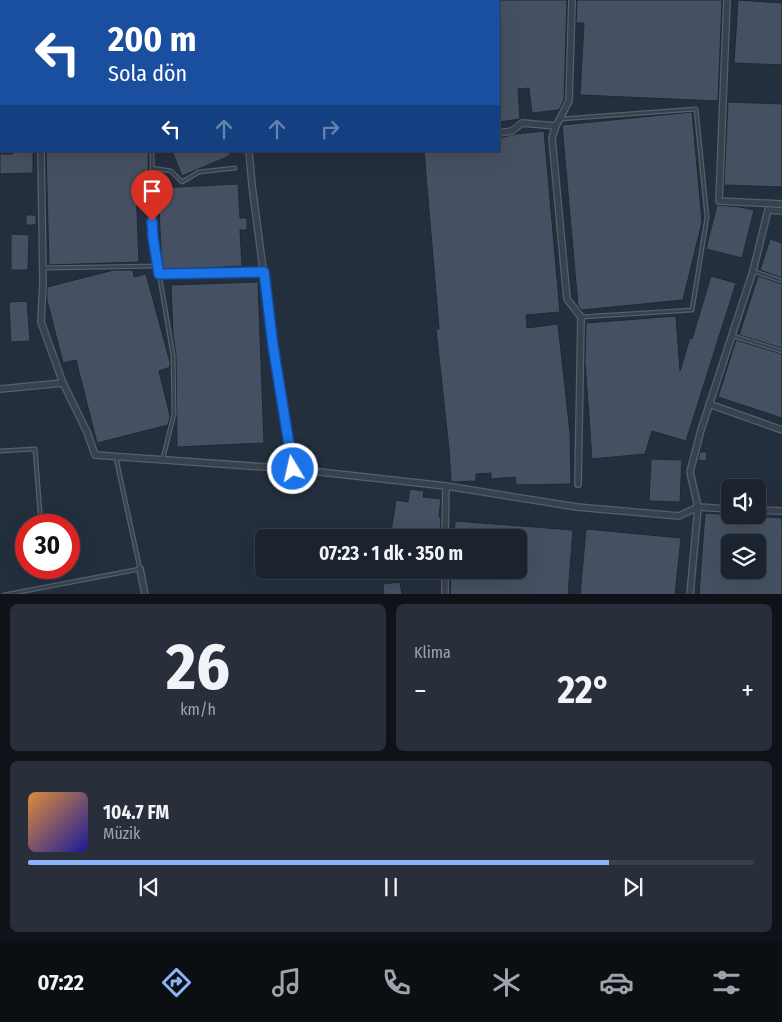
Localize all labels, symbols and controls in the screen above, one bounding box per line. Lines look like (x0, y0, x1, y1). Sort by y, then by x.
text: 200 m (108, 18, 196, 60)
icon: left (25, 20, 90, 85)
text: Sola dön (108, 60, 187, 87)
icon: left (157, 115, 185, 143)
icon: ahead (210, 115, 238, 143)
icon: ahead (263, 115, 291, 143)
icon: right (316, 115, 344, 143)
pin (131, 170, 173, 221)
icon: arrive (138, 177, 166, 205)
position arrow (266, 442, 318, 494)
map controls (721, 479, 766, 579)
button: sound (721, 479, 766, 524)
speed limit sign: 30 (15, 514, 80, 579)
button: layers (721, 534, 766, 579)
text: 07:23 · 1 dk · 350 m (319, 542, 463, 565)
text: 26 (166, 628, 230, 706)
text: Klima (414, 643, 451, 662)
text: 22° (557, 667, 610, 713)
text: − (414, 674, 427, 707)
text: + (741, 674, 754, 707)
text: km/h (180, 700, 216, 719)
text: 104.7 FM (103, 801, 169, 824)
text: Müzik (103, 824, 141, 843)
icon: previous (135, 873, 163, 901)
icon: pause (377, 873, 405, 901)
icon: next (619, 873, 647, 901)
icon: directions (159, 965, 194, 1000)
icon: music (269, 965, 304, 1000)
icon: phone (379, 965, 414, 1000)
icon: climate (489, 965, 524, 1000)
icon: car (599, 965, 634, 1000)
icon: filters (709, 965, 744, 1000)
text: 07:22 (38, 969, 84, 996)

